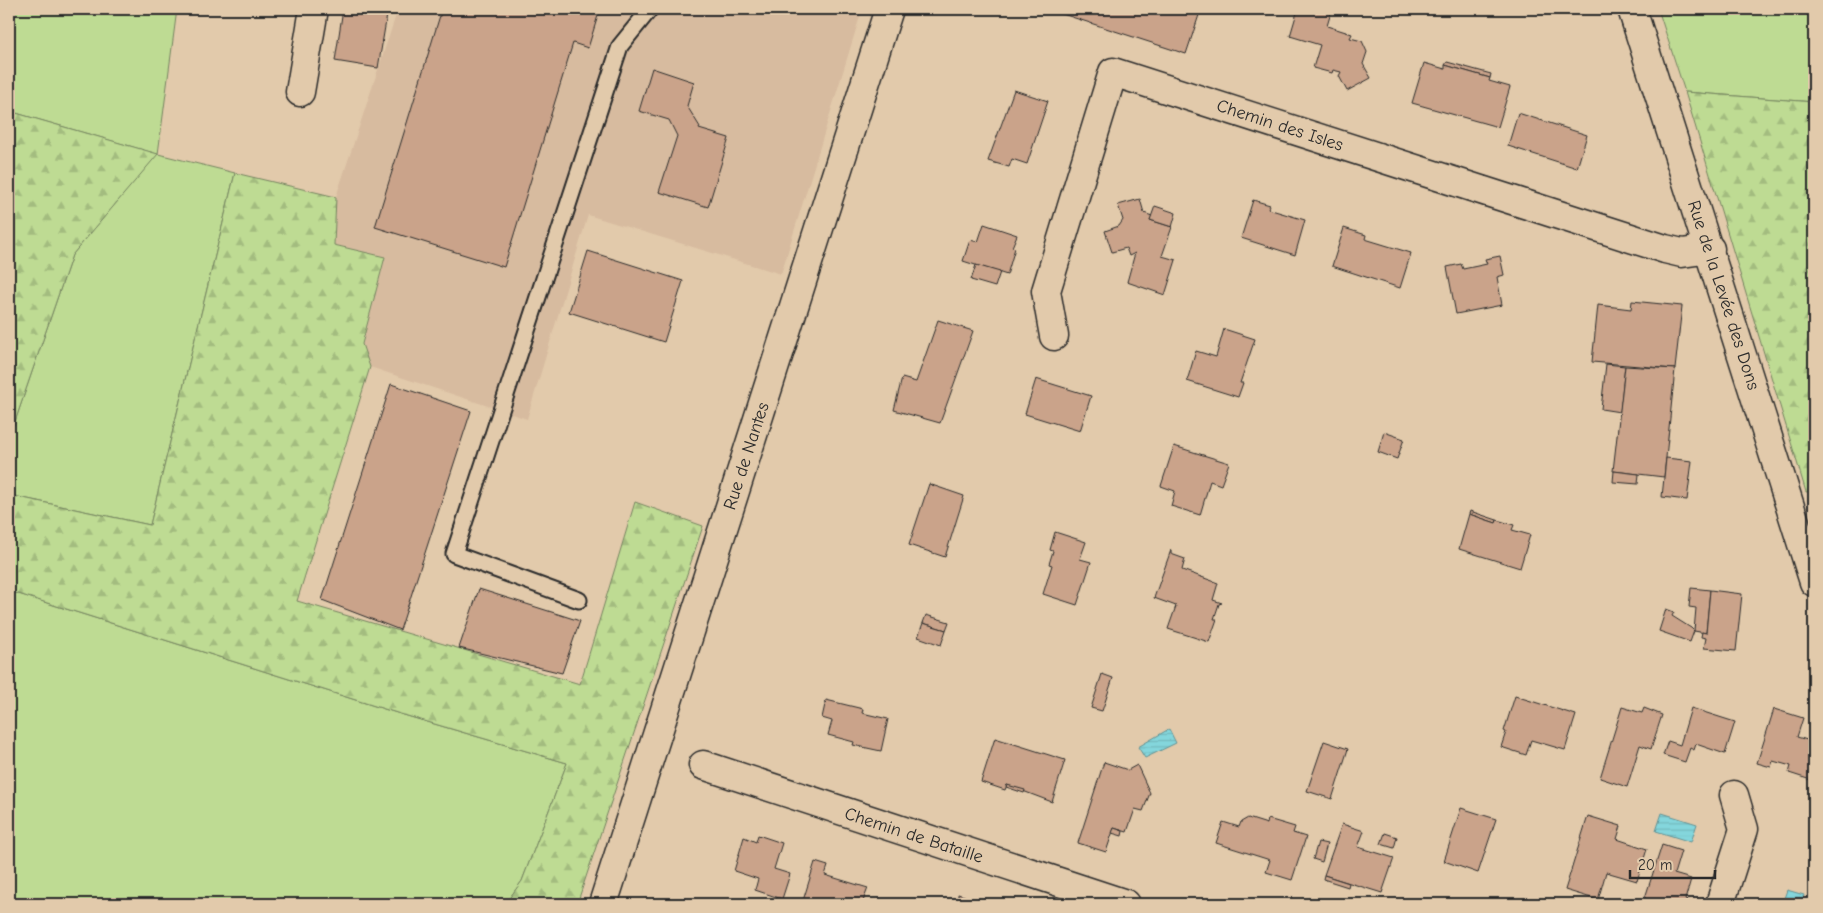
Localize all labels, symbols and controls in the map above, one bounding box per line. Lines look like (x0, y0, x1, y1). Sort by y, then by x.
street label: Chemin des Isles (1214, 95, 1346, 156)
street label: Rue de la Levée des Dons (1683, 198, 1764, 393)
street label: Rue de Nantes (719, 400, 774, 513)
street label: Chemin de Bataille (842, 803, 986, 868)
scale bar (1630, 848, 1716, 880)
text: 20 m (1638, 856, 1672, 874)

